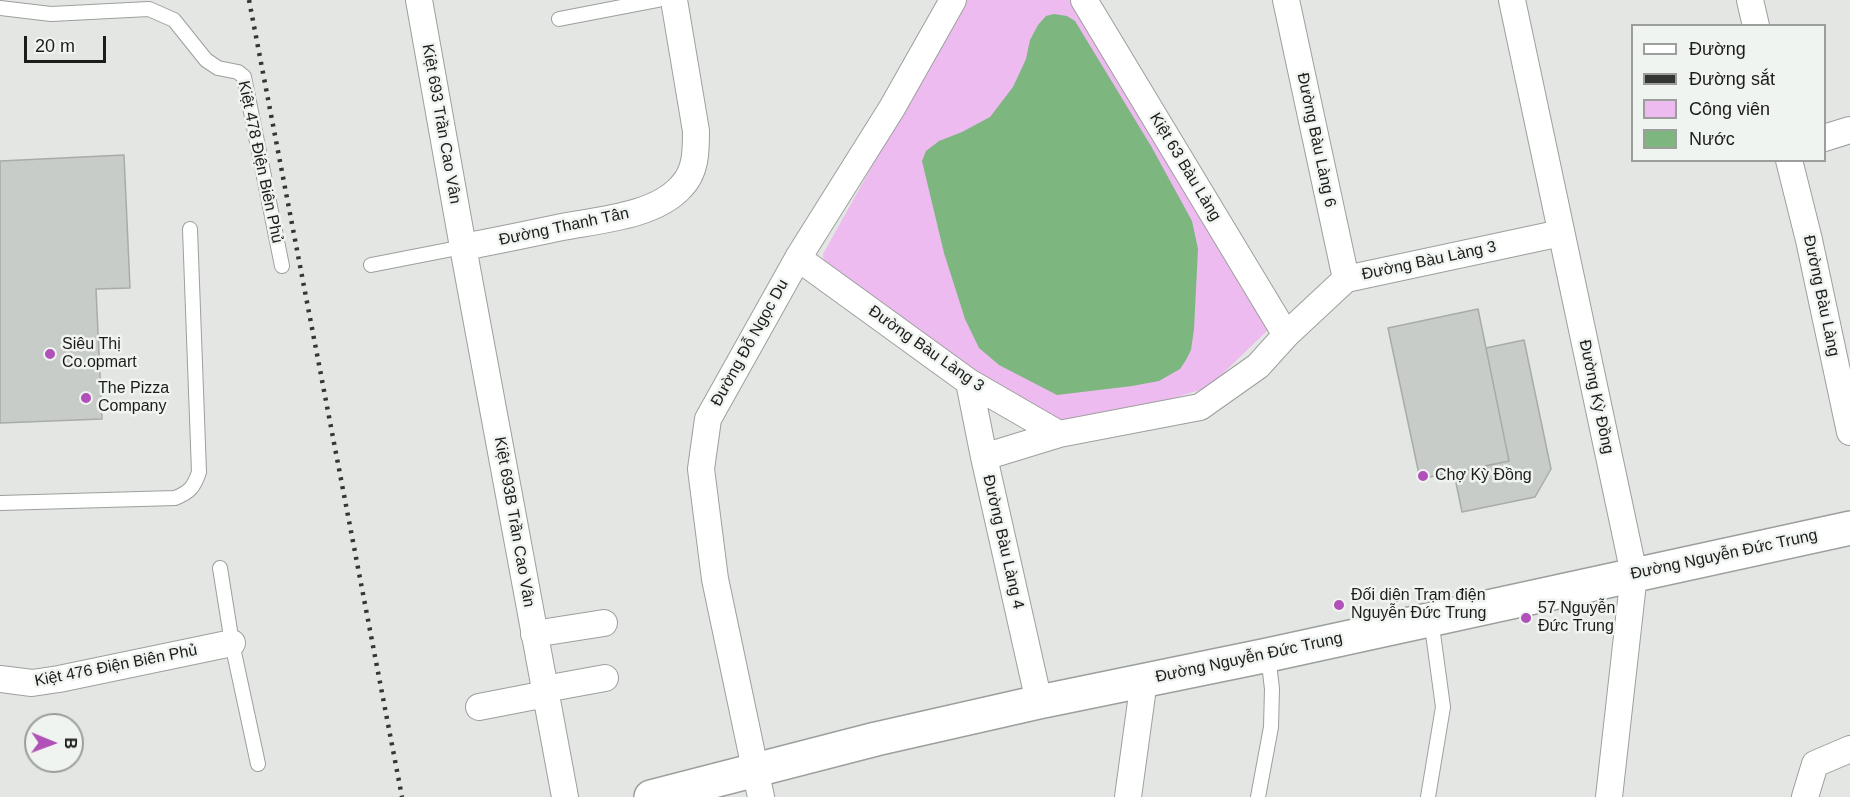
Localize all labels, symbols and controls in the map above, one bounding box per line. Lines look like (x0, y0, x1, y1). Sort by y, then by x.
scale bar (27, 24, 110, 62)
legend (1631, 24, 1826, 162)
text: 20 m (35, 36, 75, 56)
text: Đường (1689, 39, 1746, 59)
street label: Kiệt 693 Trần Cao Vân (417, 42, 465, 206)
text: Đường sắt (1689, 69, 1775, 89)
street label: Đường Bàu Làng 6 (1292, 71, 1340, 209)
street label: Kiệt 478 Điện Biên Phủ (233, 79, 287, 245)
text: Công viên (1689, 99, 1770, 119)
street label: Kiệt 63 Bàu Làng (1145, 109, 1225, 225)
text: Nước (1689, 129, 1735, 149)
street label: Đường Thanh Tân (497, 204, 631, 250)
street label: Đường Bàu Làng (1799, 234, 1843, 358)
street label: Đường Bàu Làng 3 (1360, 237, 1498, 285)
street label: Đường Đỗ Ngọc Du (707, 276, 793, 410)
street label: Đường Bàu Làng 3 (864, 302, 988, 396)
place label: Siêu Thị Co.opmart (62, 335, 137, 373)
street label: Đường Kỳ Đồng (1575, 338, 1617, 456)
marker: Siêu Thị Co.opmart (43, 347, 57, 361)
place label: The Pizza Company (98, 379, 169, 417)
marker: The Pizza Company (79, 391, 93, 405)
street label: Kiệt 693B Trần Cao Vân (490, 435, 538, 609)
place label: Chợ Kỳ Đồng (1435, 466, 1532, 486)
marker: Chợ Kỳ Đồng (1416, 469, 1430, 483)
street label: Đường Bàu Làng 4 (978, 473, 1028, 611)
street label: Đường Nguyễn Đức Trung (1629, 526, 1819, 584)
place label: Đối diện Trạm điện Nguyễn Đức Trung (1351, 586, 1487, 624)
marker: Đối diện Trạm điện Nguyễn Đức Trung (1332, 598, 1346, 612)
place label: 57 Nguyễn Đức Trung (1538, 599, 1615, 637)
marker: 57 Nguyễn Đức Trung (1519, 611, 1533, 625)
street label: Đường Nguyễn Đức Trung (1154, 629, 1344, 687)
street label: Kiệt 476 Điện Biên Phủ (33, 641, 199, 691)
north arrow (24, 713, 84, 773)
text: B (62, 737, 79, 749)

